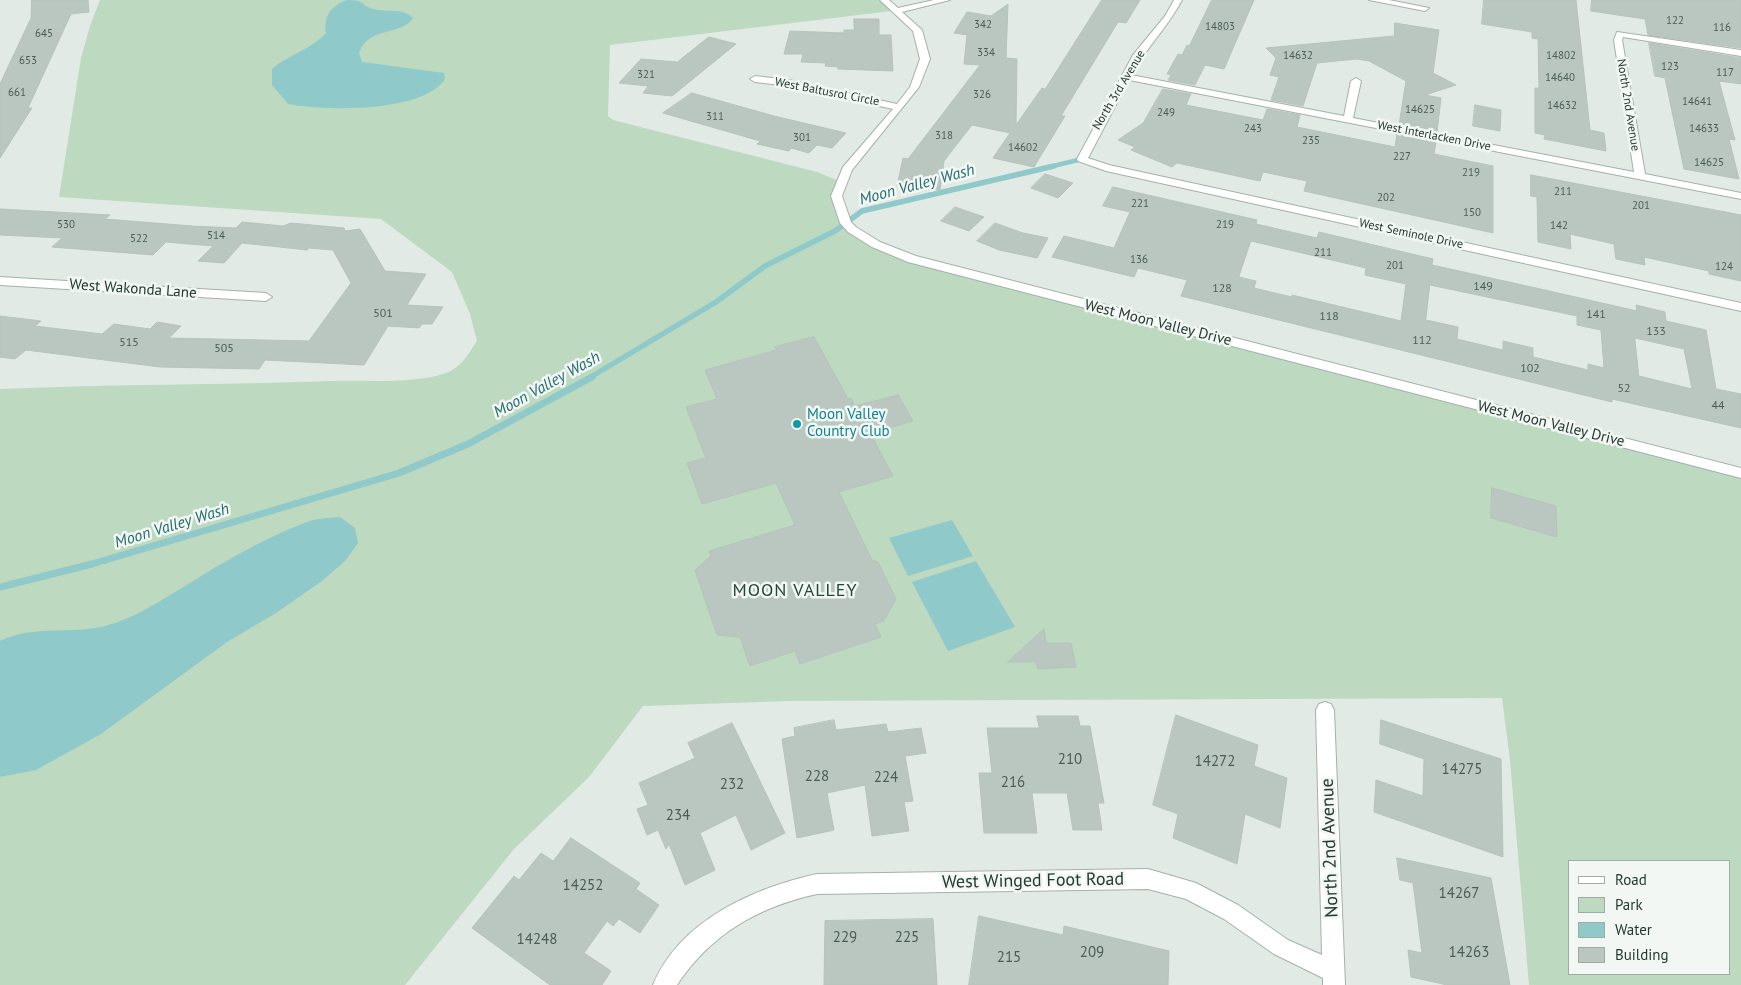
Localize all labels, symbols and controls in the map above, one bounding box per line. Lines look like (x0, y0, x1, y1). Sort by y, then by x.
house number: 122 (1666, 14, 1684, 28)
house number: 342 (974, 18, 992, 32)
house number: 14803 (1205, 20, 1235, 34)
house number: 116 (1713, 21, 1731, 35)
house number: 645 (35, 27, 53, 41)
house number: 334 (977, 46, 995, 60)
street label: North 3rd Avenue (1090, 47, 1148, 133)
house number: 14632 (1283, 49, 1313, 63)
house number: 14802 (1546, 49, 1576, 63)
house number: 653 (19, 54, 37, 68)
street label: North 2nd Avenue (1614, 58, 1642, 152)
house number: 123 (1661, 60, 1679, 74)
house number: 117 (1716, 66, 1734, 80)
house number: 321 (637, 68, 655, 82)
house number: 14640 (1545, 71, 1575, 85)
street label: West Baltusrol Circle (773, 75, 881, 109)
house number: 661 (8, 86, 26, 100)
house number: 326 (973, 88, 991, 102)
house number: 14641 (1682, 95, 1712, 109)
house number: 14632 (1547, 99, 1577, 113)
house number: 14625 (1405, 103, 1435, 117)
house number: 249 (1157, 106, 1175, 120)
house number: 311 (706, 110, 724, 124)
street label: West Interlacken Drive (1376, 118, 1492, 154)
house number: 243 (1244, 122, 1262, 136)
house number: 14633 (1689, 122, 1719, 136)
house number: 318 (935, 129, 953, 143)
house number: 301 (793, 131, 811, 145)
house number: 235 (1302, 134, 1320, 148)
house number: 14602 (1008, 141, 1038, 155)
house number: 227 (1393, 150, 1411, 164)
house number: 14625 (1694, 156, 1724, 170)
water label: Moon Valley Wash (857, 160, 977, 210)
house number: 219 (1462, 166, 1480, 180)
house number: 211 (1554, 185, 1572, 199)
house number: 202 (1377, 191, 1395, 205)
house number: 221 (1131, 197, 1149, 211)
house number: 201 (1632, 199, 1650, 213)
house number: 150 (1463, 206, 1481, 220)
street label: West Seminole Drive (1358, 216, 1464, 252)
house number: 530 (57, 218, 75, 232)
house number: 219 (1216, 218, 1234, 232)
house number: 142 (1550, 219, 1568, 233)
house number: 514 (207, 229, 225, 243)
house number: 522 (130, 232, 148, 246)
house number: 211 (1314, 246, 1332, 260)
house number: 136 (1130, 253, 1148, 267)
house number: 201 (1386, 259, 1404, 273)
house number: 124 (1715, 260, 1733, 274)
street label: West Wakonda Lane (69, 276, 197, 302)
house number: 149 (1473, 280, 1493, 294)
house number: 128 (1212, 282, 1232, 296)
street label: West Moon Valley Drive (1083, 296, 1233, 350)
house number: 501 (373, 307, 393, 321)
house number: 141 (1586, 308, 1606, 322)
house number: 118 (1319, 310, 1339, 324)
house number: 133 (1646, 325, 1666, 339)
house number: 112 (1412, 334, 1432, 348)
house number: 515 (119, 336, 139, 350)
house number: 505 (214, 342, 234, 356)
water label: Moon Valley Wash (490, 348, 604, 422)
house number: 102 (1520, 362, 1540, 376)
house number: 52 (1617, 382, 1631, 396)
street label: West Moon Valley Drive (1476, 397, 1626, 451)
house number: 44 (1711, 399, 1725, 413)
place label: Moon Valley Country Club (807, 406, 890, 441)
marker: Moon Valley Country Club (791, 418, 803, 430)
water label: Moon Valley Wash (112, 499, 232, 553)
district label: MOON VALLEY (731, 580, 859, 602)
house number: 210 (1058, 751, 1082, 769)
house number: 14272 (1195, 753, 1235, 771)
house number: 14275 (1442, 761, 1482, 779)
house number: 228 (805, 768, 829, 786)
house number: 224 (874, 769, 898, 787)
house number: 216 (1001, 774, 1025, 792)
house number: 232 (720, 776, 744, 794)
street label: North 2nd Avenue (1317, 778, 1343, 918)
house number: 234 (666, 807, 690, 825)
legend (1568, 860, 1731, 975)
street label: West Winged Foot Road (942, 869, 1124, 893)
text: Road (1615, 870, 1647, 889)
house number: 14252 (563, 877, 603, 895)
house number: 14267 (1439, 885, 1479, 903)
text: Park (1615, 895, 1643, 914)
text: Water (1615, 920, 1652, 939)
house number: 229 (833, 929, 857, 947)
house number: 225 (895, 929, 919, 947)
house number: 14248 (517, 931, 557, 949)
house number: 209 (1080, 944, 1104, 962)
house number: 14263 (1449, 944, 1489, 962)
text: Building (1615, 945, 1669, 964)
house number: 215 (997, 949, 1021, 967)

